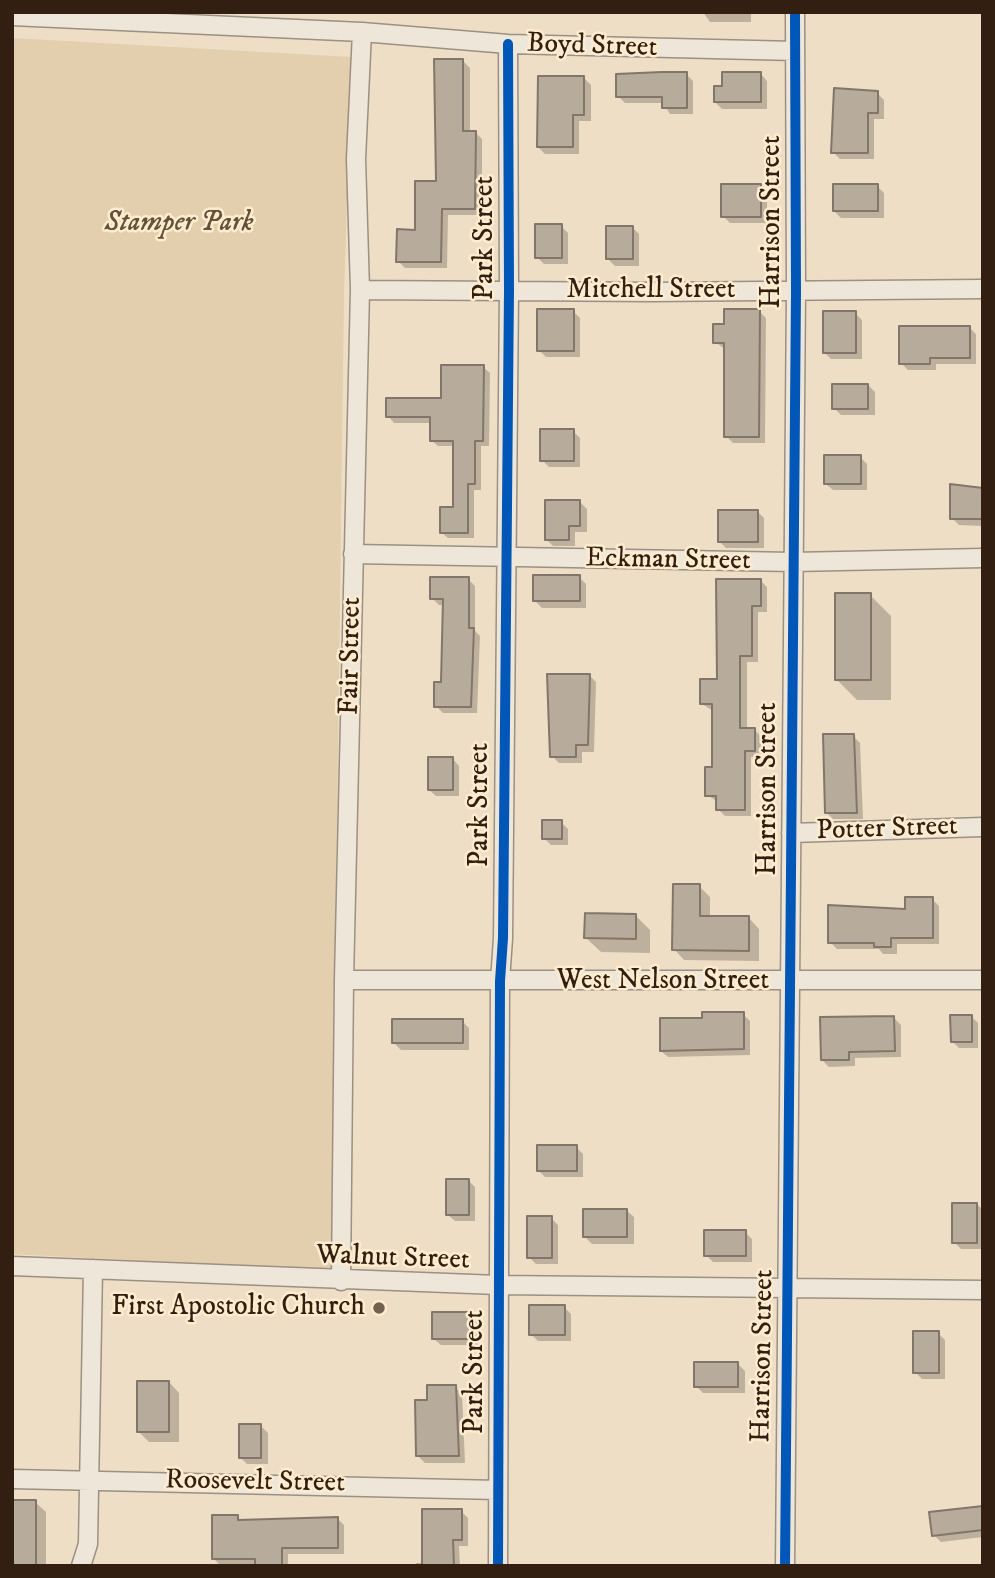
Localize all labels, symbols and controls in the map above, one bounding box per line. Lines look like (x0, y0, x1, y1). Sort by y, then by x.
street label: Boyd Street (526, 28, 658, 66)
street label: Harrison Street (756, 135, 790, 309)
street label: Park Street (469, 176, 503, 300)
park label: Stamper Park (104, 207, 254, 241)
street label: Mitchell Street (567, 274, 735, 308)
street label: Eckman Street (585, 543, 751, 579)
street label: Fair Street (334, 597, 370, 715)
street label: Harrison Street (752, 702, 786, 876)
street label: Park Street (464, 743, 498, 867)
street label: Potter Street (816, 811, 958, 849)
street label: West Nelson Street (557, 965, 769, 999)
street label: Walnut Street (316, 1240, 470, 1278)
street label: Harrison Street (746, 1269, 782, 1443)
place label: First Apostolic Church (111, 1291, 365, 1325)
marker: First Apostolic Church (371, 1300, 387, 1316)
street label: Park Street (459, 1310, 493, 1434)
street label: Roosevelt Street (165, 1465, 345, 1501)

